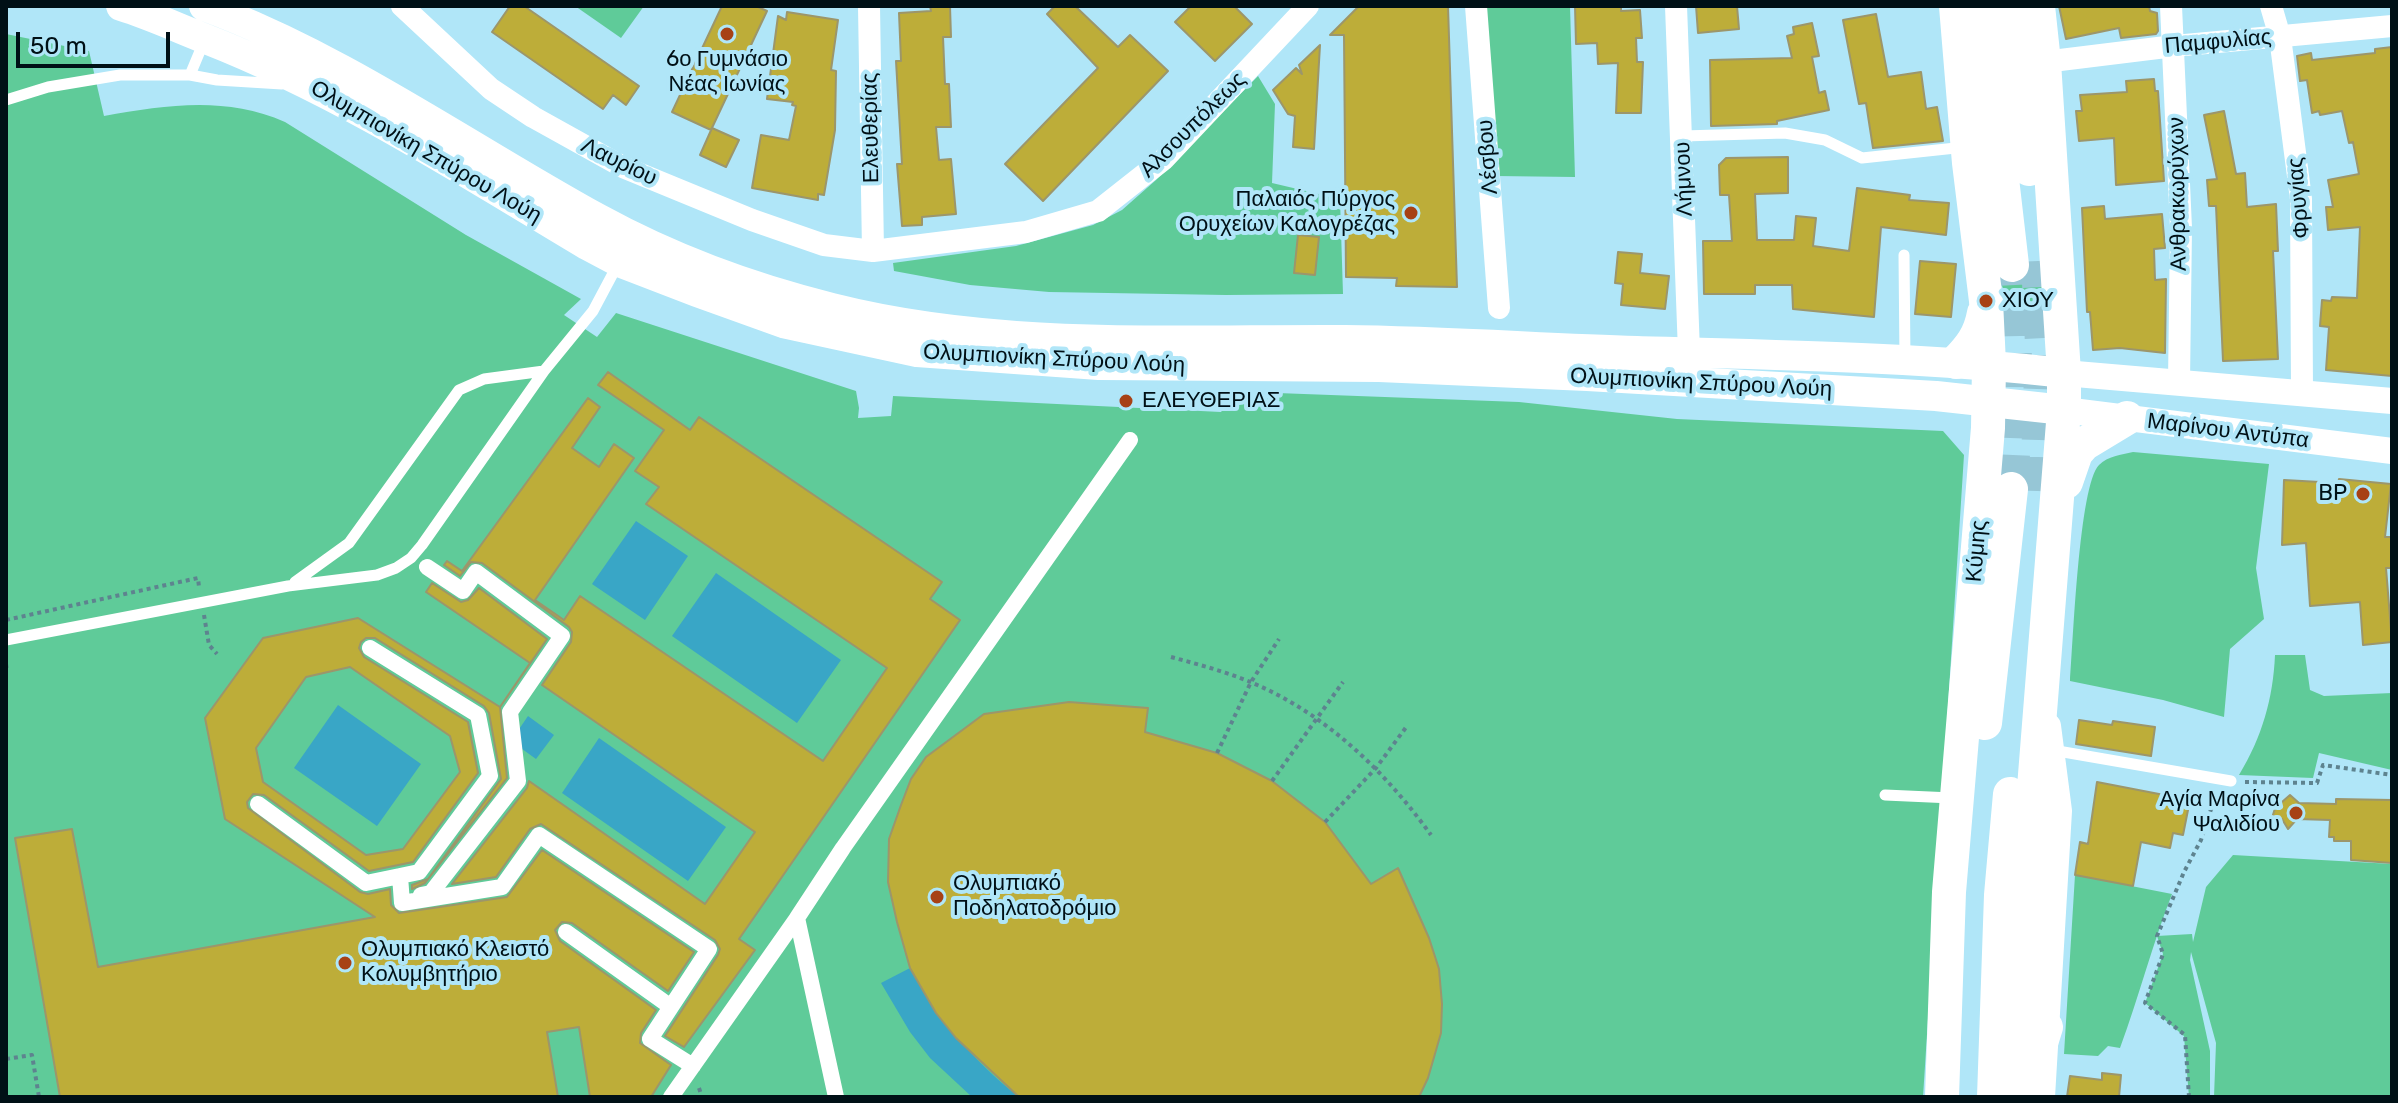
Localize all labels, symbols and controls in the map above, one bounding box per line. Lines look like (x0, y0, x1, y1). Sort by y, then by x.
scale bar (20, 16, 174, 66)
street label: Παμφυλίας (2164, 24, 2272, 60)
marker: 6ο Γυμνάσιο Νέας Ιωνίας (718, 25, 736, 43)
text: 50 m (30, 32, 87, 60)
place label: 6ο Γυμνάσιο Νέας Ιωνίας (666, 47, 788, 98)
street label: Αλσουπόλεως (1135, 67, 1251, 183)
street label: Ελευθερίας (857, 73, 885, 183)
street label: Ολυμπιονίκη Σπύρου Λούη (306, 75, 546, 229)
street label: Ανθρακωρύχων (2163, 117, 2193, 271)
street label: Λέσβου (1472, 119, 1504, 195)
street label: Λαυρίου (577, 132, 661, 192)
street label: Λήμνου (1670, 141, 1698, 217)
street label: Φρυγίας (2282, 156, 2316, 240)
place label: Παλαιός Πύργος Ορυχείων Καλογρέζας (1179, 187, 1395, 238)
marker: Παλαιός Πύργος Ορυχείων Καλογρέζας (1402, 204, 1420, 222)
place label: ΧΙΟΥ (2002, 288, 2054, 314)
marker: ΧΙΟΥ (1977, 292, 1995, 310)
street label: Ολυμπιονίκη Σπύρου Λούη (922, 339, 1186, 379)
street label: Ολυμπιονίκη Σπύρου Λούη (1569, 363, 1833, 403)
place label: ΕΛΕΥΘΕΡΙΑΣ (1142, 388, 1280, 414)
marker: ΕΛΕΥΘΕΡΙΑΣ (1117, 392, 1135, 410)
street label: Μαρίνου Αντύπα (2146, 408, 2310, 454)
place label: BP (2318, 481, 2347, 507)
marker: BP (2354, 485, 2372, 503)
street label: Κύμης (1961, 519, 1993, 583)
place label: Αγία Μαρίνα Ψαλιδίου (2160, 787, 2280, 838)
marker: Αγία Μαρίνα Ψαλιδίου (2287, 804, 2305, 822)
place label: Ολυμπιακό Ποδηλατοδρόμιο (953, 871, 1116, 922)
marker: Ολυμπιακό Ποδηλατοδρόμιο (928, 888, 946, 906)
place label: Ολυμπιακό Κλειστό Κολυμβητήριο (361, 937, 549, 988)
marker: Ολυμπιακό Κλειστό Κολυμβητήριο (336, 954, 354, 972)

